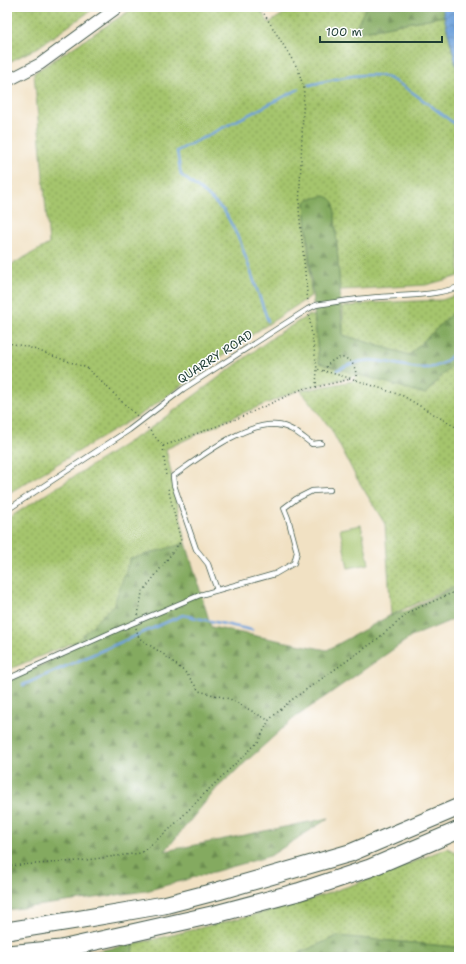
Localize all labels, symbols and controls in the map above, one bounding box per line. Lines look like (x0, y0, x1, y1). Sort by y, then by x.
scale bar (320, 18, 442, 44)
text: 100 m (326, 24, 362, 40)
street label: QUARRY ROAD (174, 327, 256, 387)

